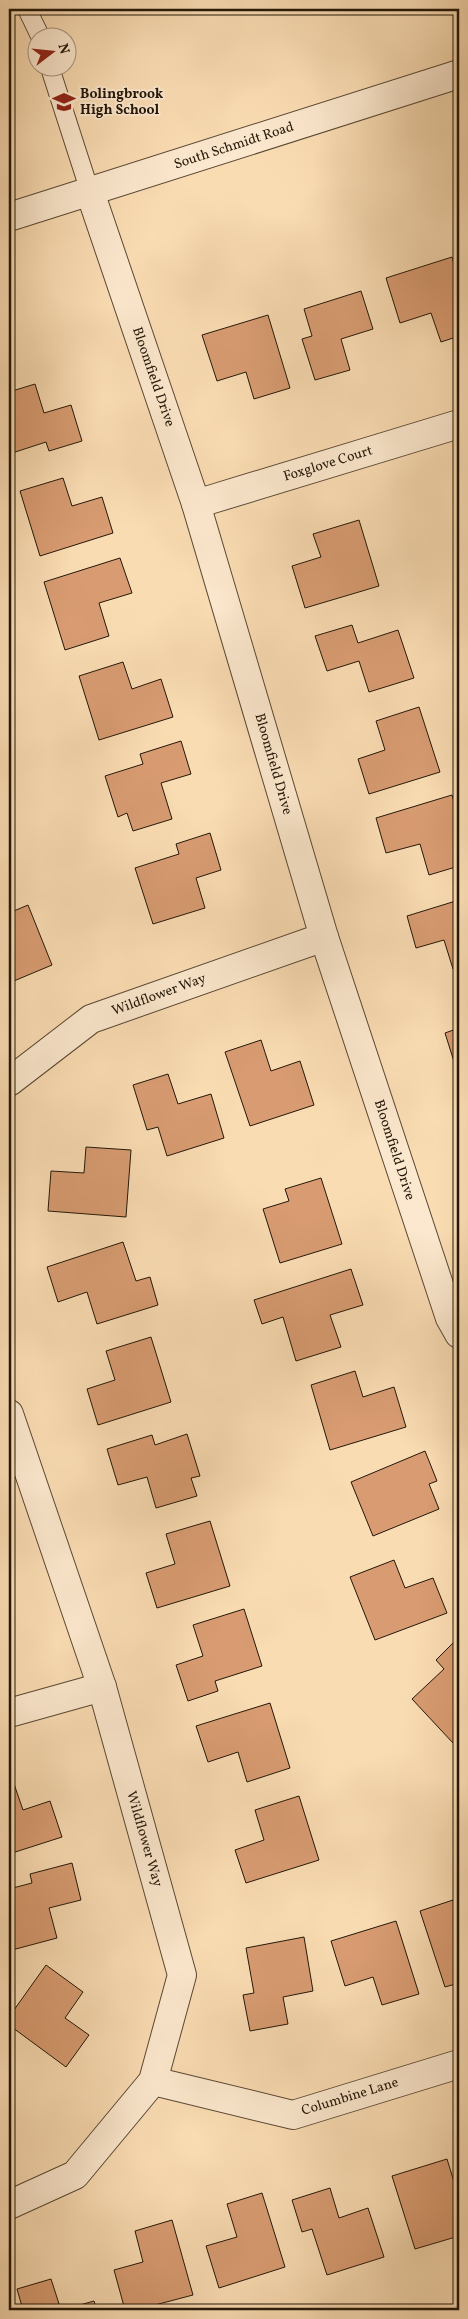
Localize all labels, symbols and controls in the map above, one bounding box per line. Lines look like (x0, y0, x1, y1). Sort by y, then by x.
north arrow (28, 28, 78, 78)
text: N (53, 41, 74, 56)
place label: Bolingbrook High School (80, 85, 164, 120)
school or university icon: Bolingbrook High School (51, 89, 77, 115)
street label: South Schmidt Road (172, 118, 296, 174)
street label: Bloomfield Drive (127, 324, 179, 430)
street label: Foxglove Court (281, 441, 375, 487)
street label: Bloomfield Drive (249, 711, 297, 817)
street label: Wildflower Way (109, 969, 209, 1021)
street label: Bloomfield Drive (369, 1097, 419, 1203)
street label: Wildflower Way (121, 1789, 167, 1889)
street label: Columbine Lane (299, 2073, 401, 2121)

